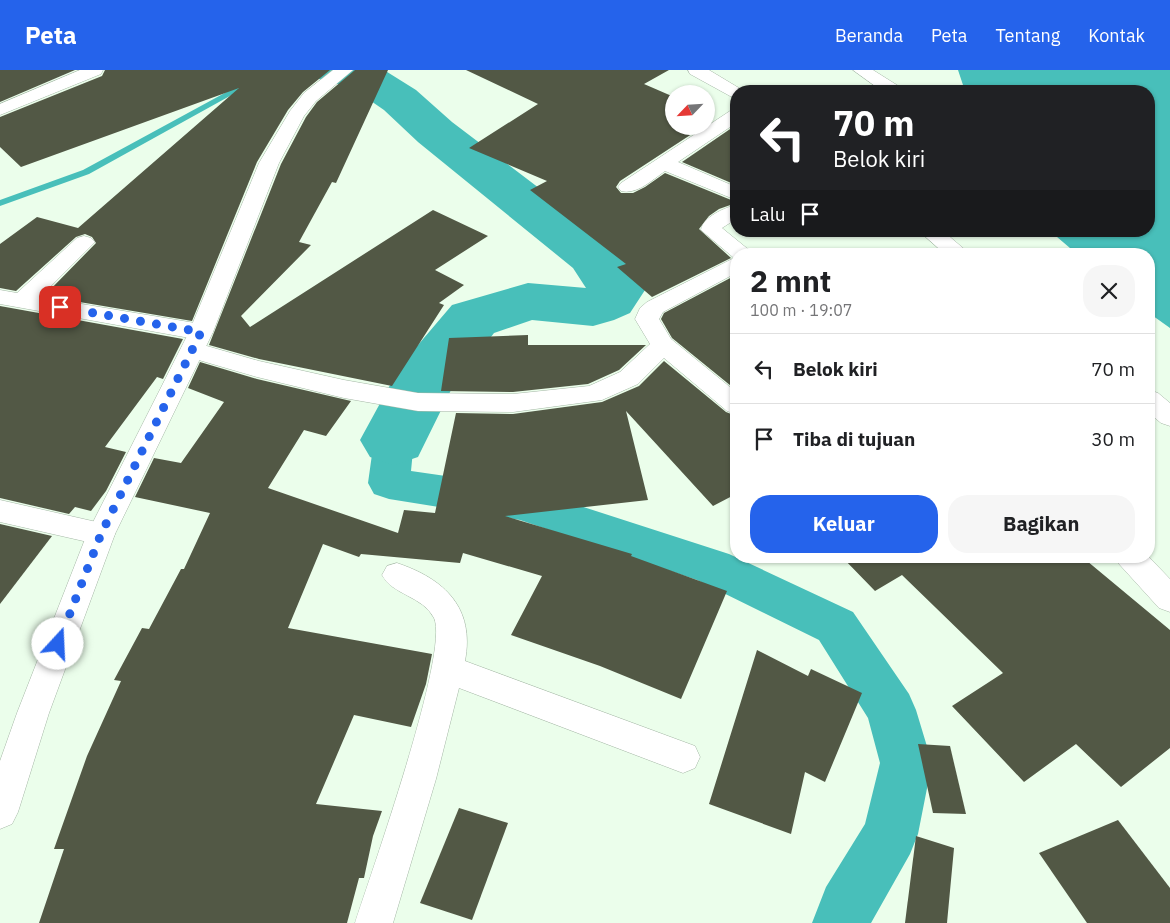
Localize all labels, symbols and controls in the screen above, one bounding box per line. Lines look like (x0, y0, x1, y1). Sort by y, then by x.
text: Peta (25, 19, 77, 51)
text: Beranda (835, 24, 903, 47)
text: Peta (931, 24, 967, 47)
text: Tentang (995, 24, 1060, 47)
text: Kontak (1088, 24, 1145, 47)
north arrow (665, 85, 715, 135)
map controls (665, 85, 715, 135)
text: 70 m (833, 100, 915, 146)
icon: left (750, 105, 815, 170)
text: Belok kiri (833, 144, 925, 173)
icon: arrive (796, 200, 824, 228)
text: Lalu (750, 202, 786, 226)
text: 2 mnt (750, 261, 831, 300)
button: close (1083, 265, 1135, 317)
pin (39, 286, 81, 328)
icon: arrive (46, 293, 74, 321)
text: 100 m · 19:07 (750, 300, 852, 320)
icon: left (750, 355, 778, 383)
text: Belok kiri (793, 357, 878, 381)
text: 70 m (1091, 357, 1135, 381)
icon: arrive (750, 425, 778, 453)
text: Tiba di tujuan (793, 427, 915, 451)
text: 30 m (1091, 427, 1135, 451)
button: Keluar (750, 495, 938, 553)
button: Bagikan (948, 495, 1135, 553)
position arrow (31, 617, 83, 669)

